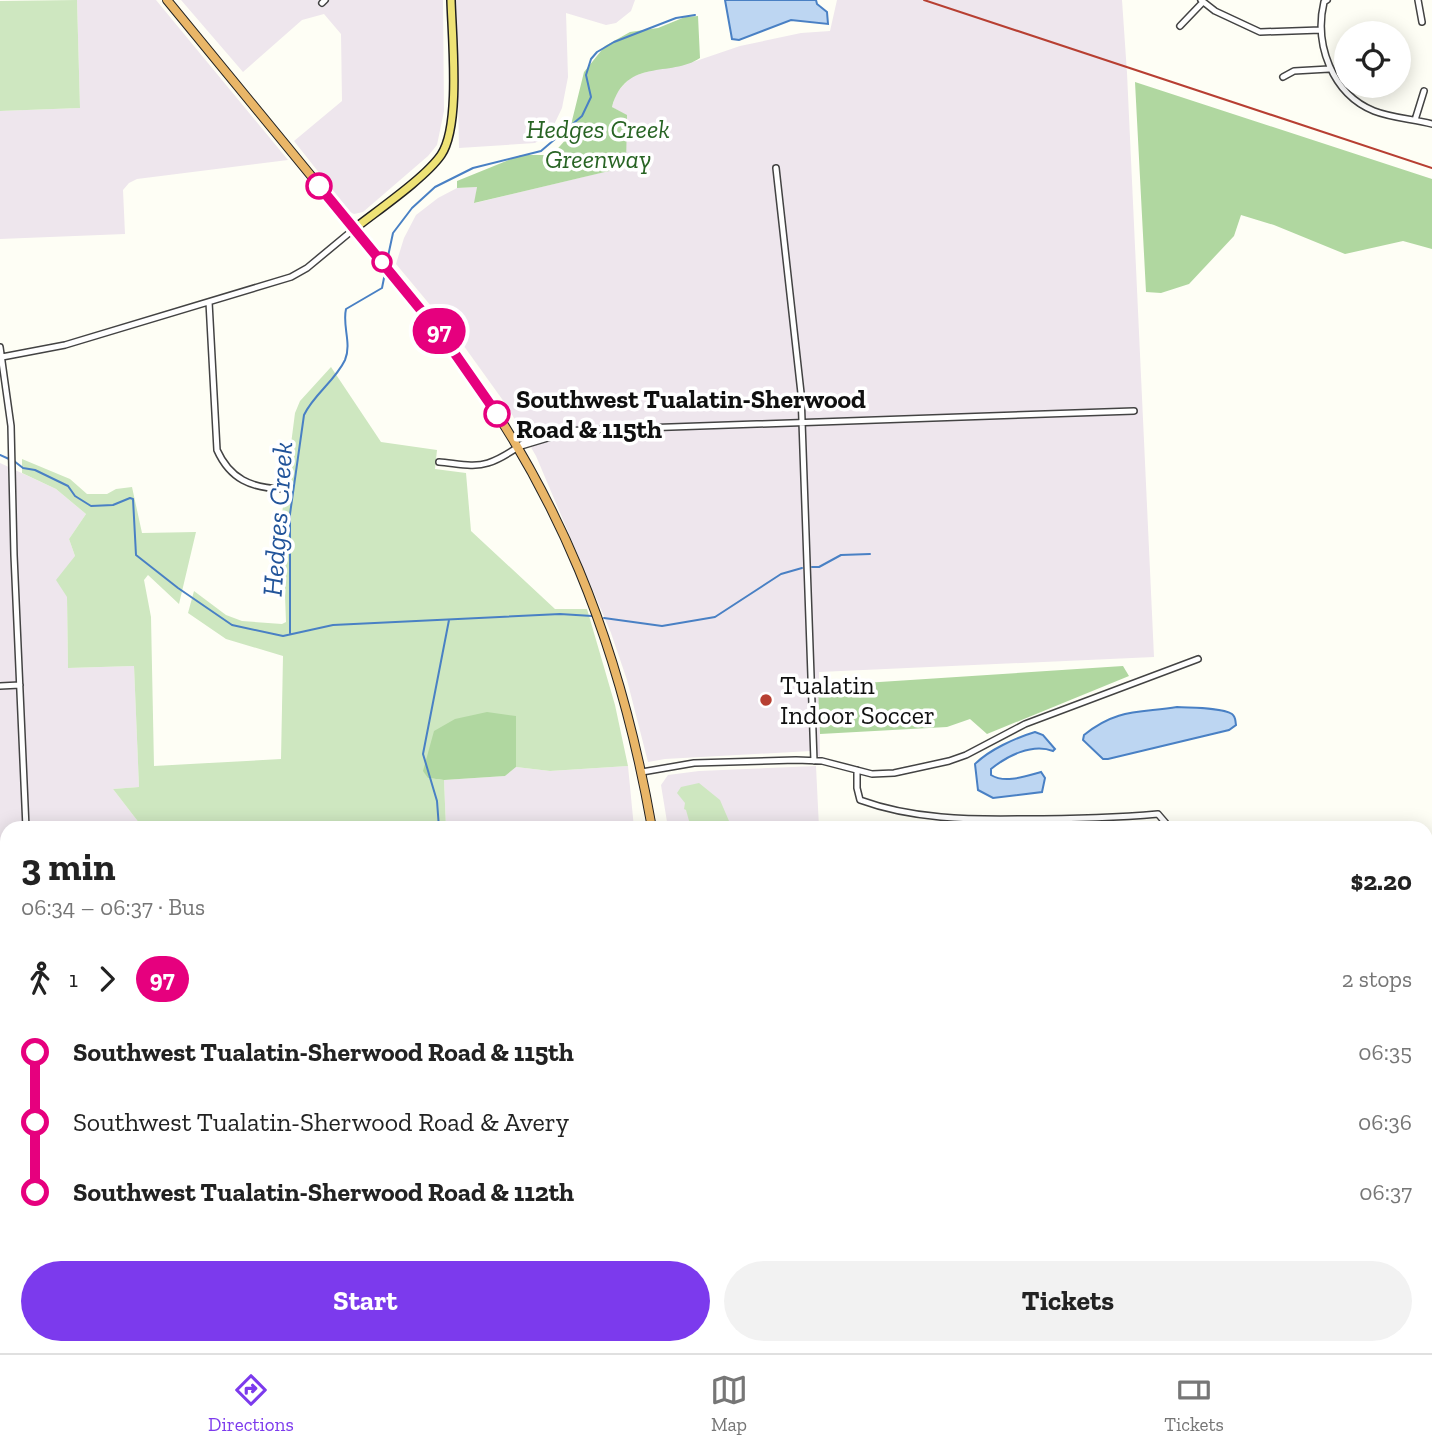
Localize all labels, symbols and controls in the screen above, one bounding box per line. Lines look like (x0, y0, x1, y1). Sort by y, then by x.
map controls (1334, 21, 1411, 98)
button: locate (1334, 21, 1411, 98)
park label: Hedges Creek Greenway (526, 113, 670, 175)
unlabelled marker (306, 173, 332, 199)
unlabelled marker (372, 252, 392, 272)
line badge: 97 (408, 308, 471, 354)
text: 97 (427, 316, 451, 345)
place label: Southwest Tualatin-Sherwood Road & 115th (516, 383, 866, 445)
marker: Southwest Tualatin-Sherwood Road & 115th (484, 401, 510, 427)
water label: Hedges Creek (256, 441, 299, 597)
place label: Tualatin Indoor Soccer (780, 669, 935, 731)
marker: Tualatin Indoor Soccer (758, 692, 774, 708)
text: 3 min (21, 844, 116, 890)
text: $2.20 (1350, 865, 1412, 897)
text: 06:34 – 06:37 · Bus (21, 893, 205, 921)
icon: walk (21, 960, 59, 998)
icon: forward (88, 960, 126, 998)
text: 97 (150, 964, 175, 993)
text: 1 (69, 965, 78, 993)
text: 2 stops (1342, 965, 1412, 993)
text: Southwest Tualatin-Sherwood Road & 115th (73, 1036, 574, 1068)
text: 06:35 (1358, 1038, 1412, 1066)
text: Southwest Tualatin-Sherwood Road & Avery (73, 1106, 569, 1138)
text: 06:36 (1358, 1108, 1412, 1136)
text: Southwest Tualatin-Sherwood Road & 112th (73, 1176, 574, 1208)
text: 06:37 (1359, 1178, 1412, 1206)
button: Start (21, 1261, 710, 1341)
button: Tickets (724, 1261, 1412, 1341)
tab: Directions (208, 1371, 294, 1436)
tab: Map (710, 1371, 748, 1436)
tab: Tickets (1164, 1371, 1224, 1436)

